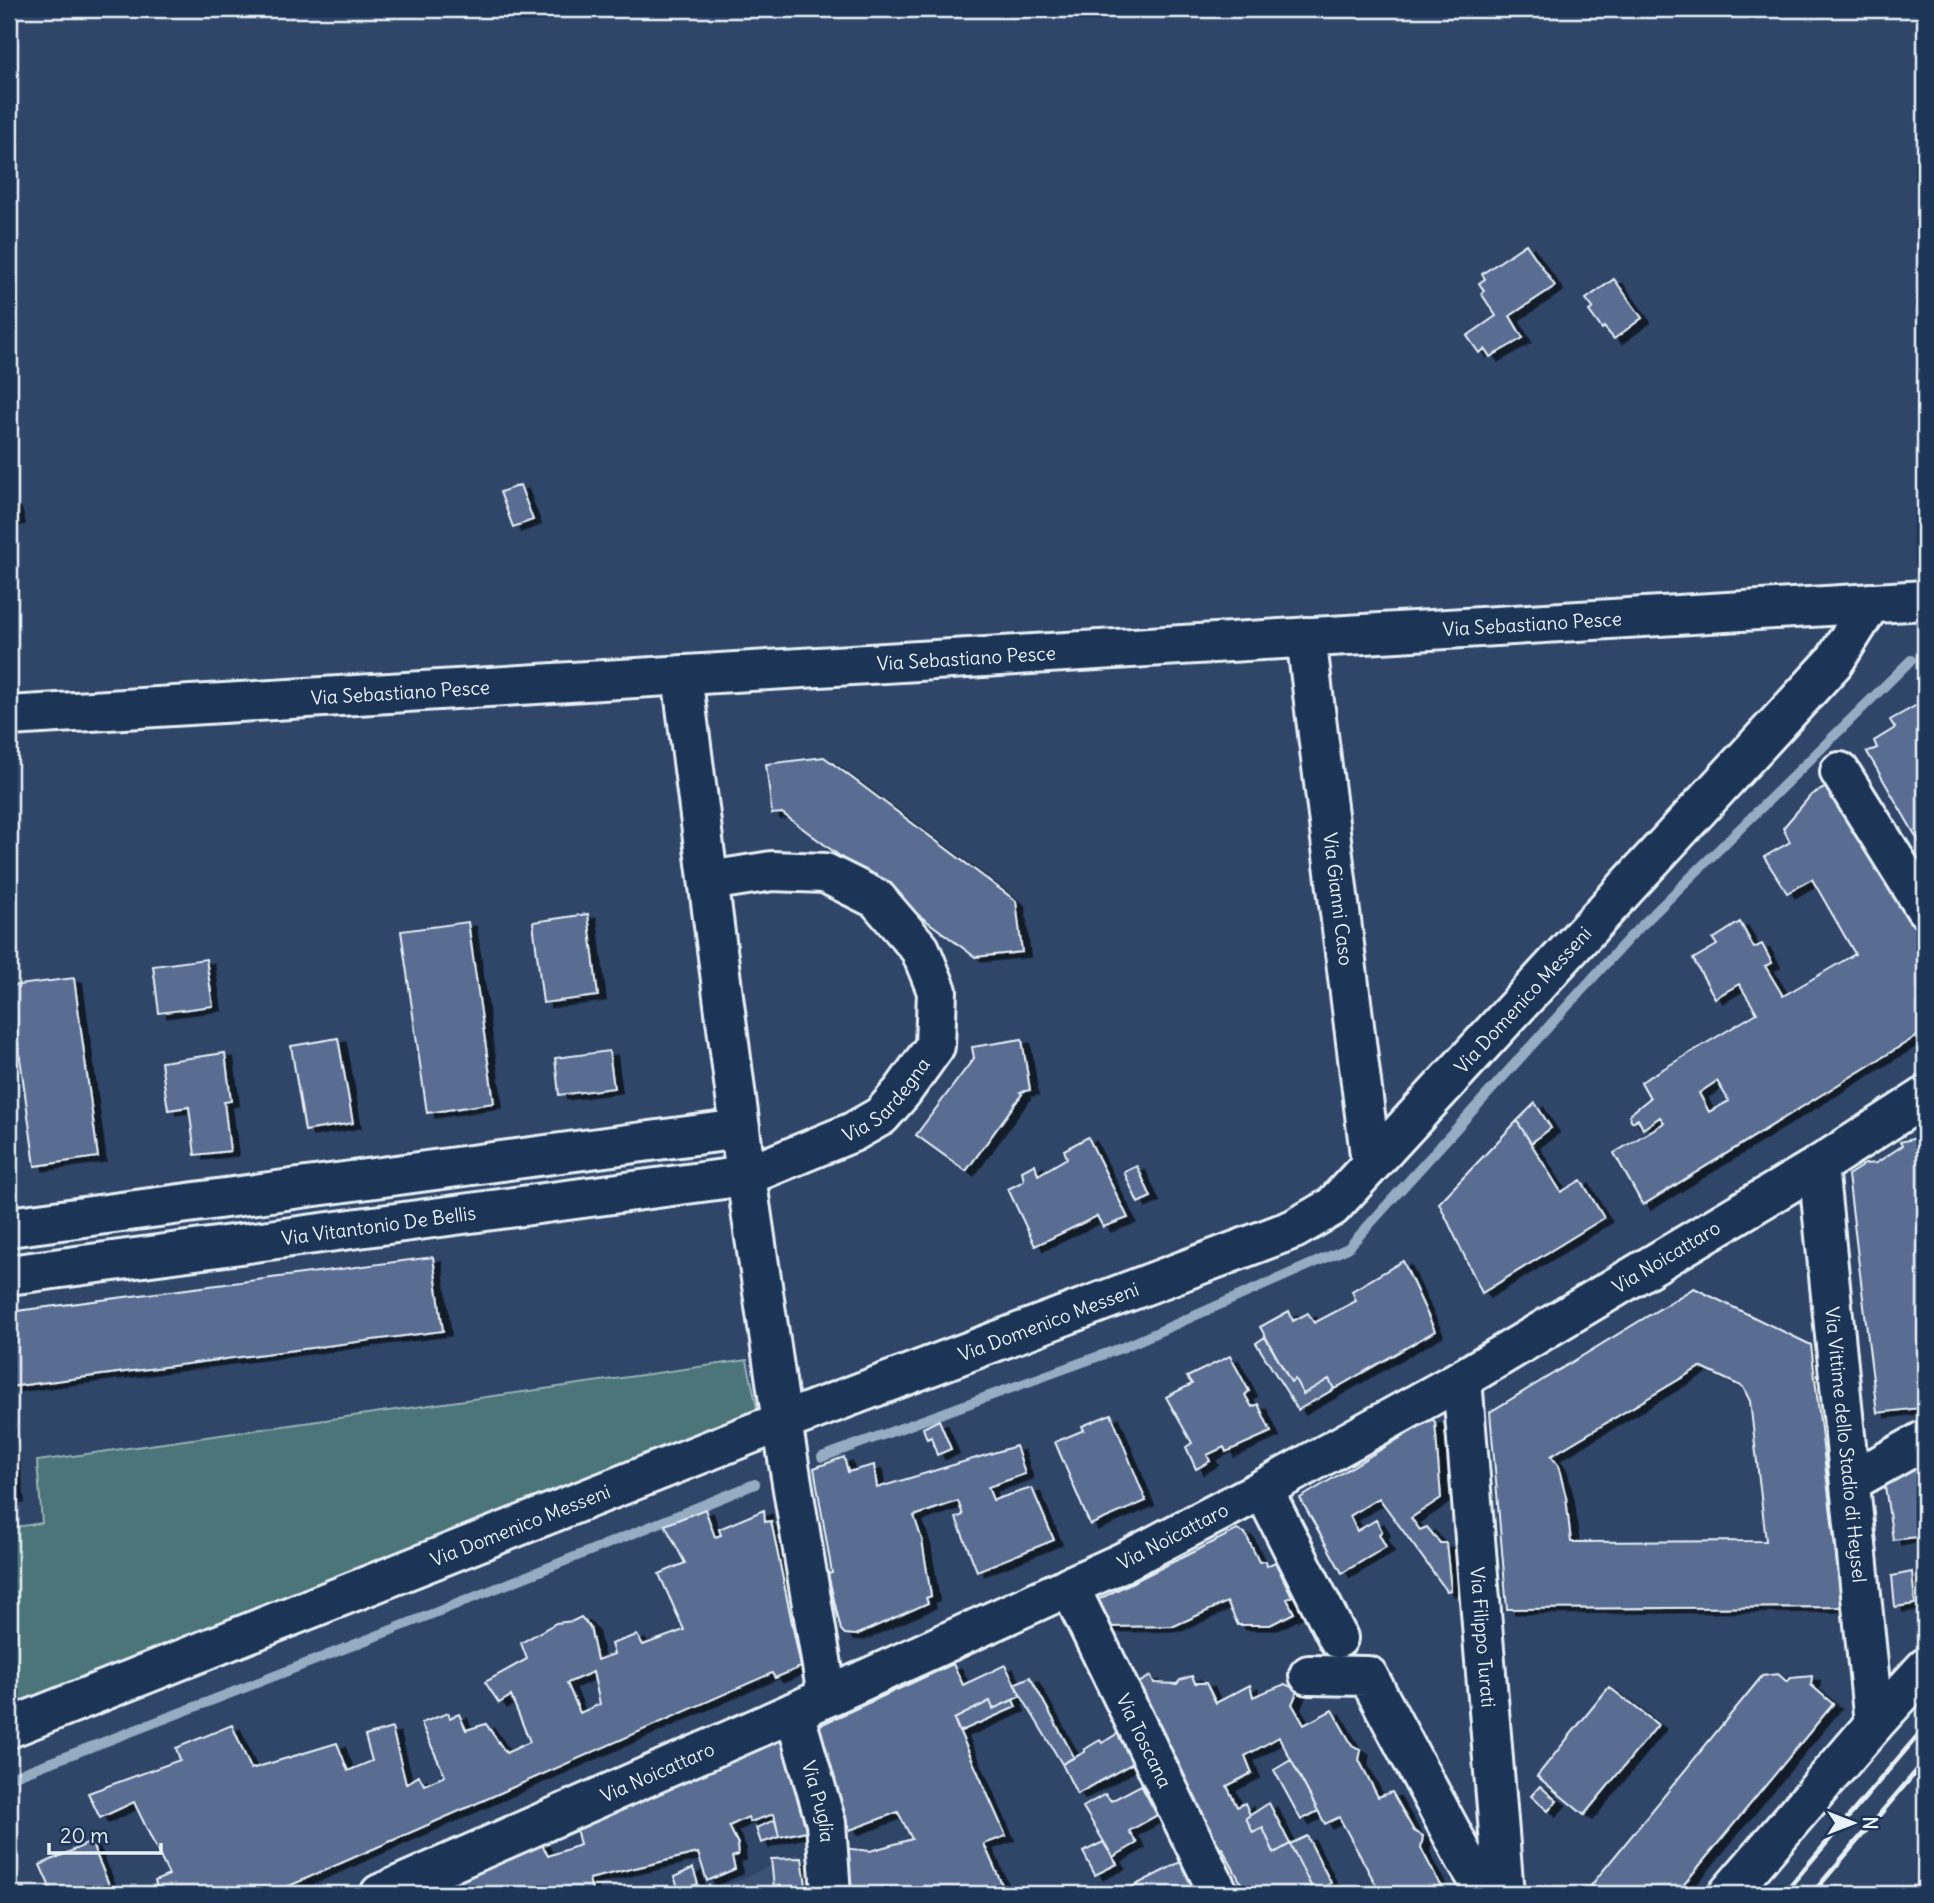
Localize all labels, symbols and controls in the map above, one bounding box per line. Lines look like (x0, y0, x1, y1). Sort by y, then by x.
street label: Via Sebastiano Pesce (1442, 606, 1622, 641)
street label: Via Sebastiano Pesce (876, 641, 1056, 675)
street label: Via Sebastiano Pesce (310, 675, 491, 710)
street label: Via Gianni Caso (1318, 831, 1358, 967)
street label: Via Domenico Messeni (1449, 922, 1596, 1078)
street label: Via Sardegna (839, 1053, 935, 1147)
street label: Via Vitantonio De Bellis (280, 1200, 477, 1250)
street label: Via Noicattaro (1608, 1215, 1725, 1298)
street label: Via Domenico Messeni (955, 1277, 1142, 1367)
street label: Via Vittime dello Stadio di Heysel (1820, 1306, 1872, 1584)
street label: Via Domenico Messeni (427, 1479, 613, 1572)
street label: Via Noicattaro (1113, 1497, 1232, 1575)
street label: Via Filippo Turati (1465, 1566, 1501, 1708)
street label: Via Toscana (1111, 1690, 1177, 1792)
street label: Via Noicattaro (597, 1737, 718, 1808)
street label: Via Puglia (797, 1758, 839, 1843)
north arrow (1818, 1787, 1888, 1857)
scale bar (49, 1812, 161, 1856)
text: N (1858, 1816, 1882, 1830)
text: 20 m (60, 1822, 109, 1849)

